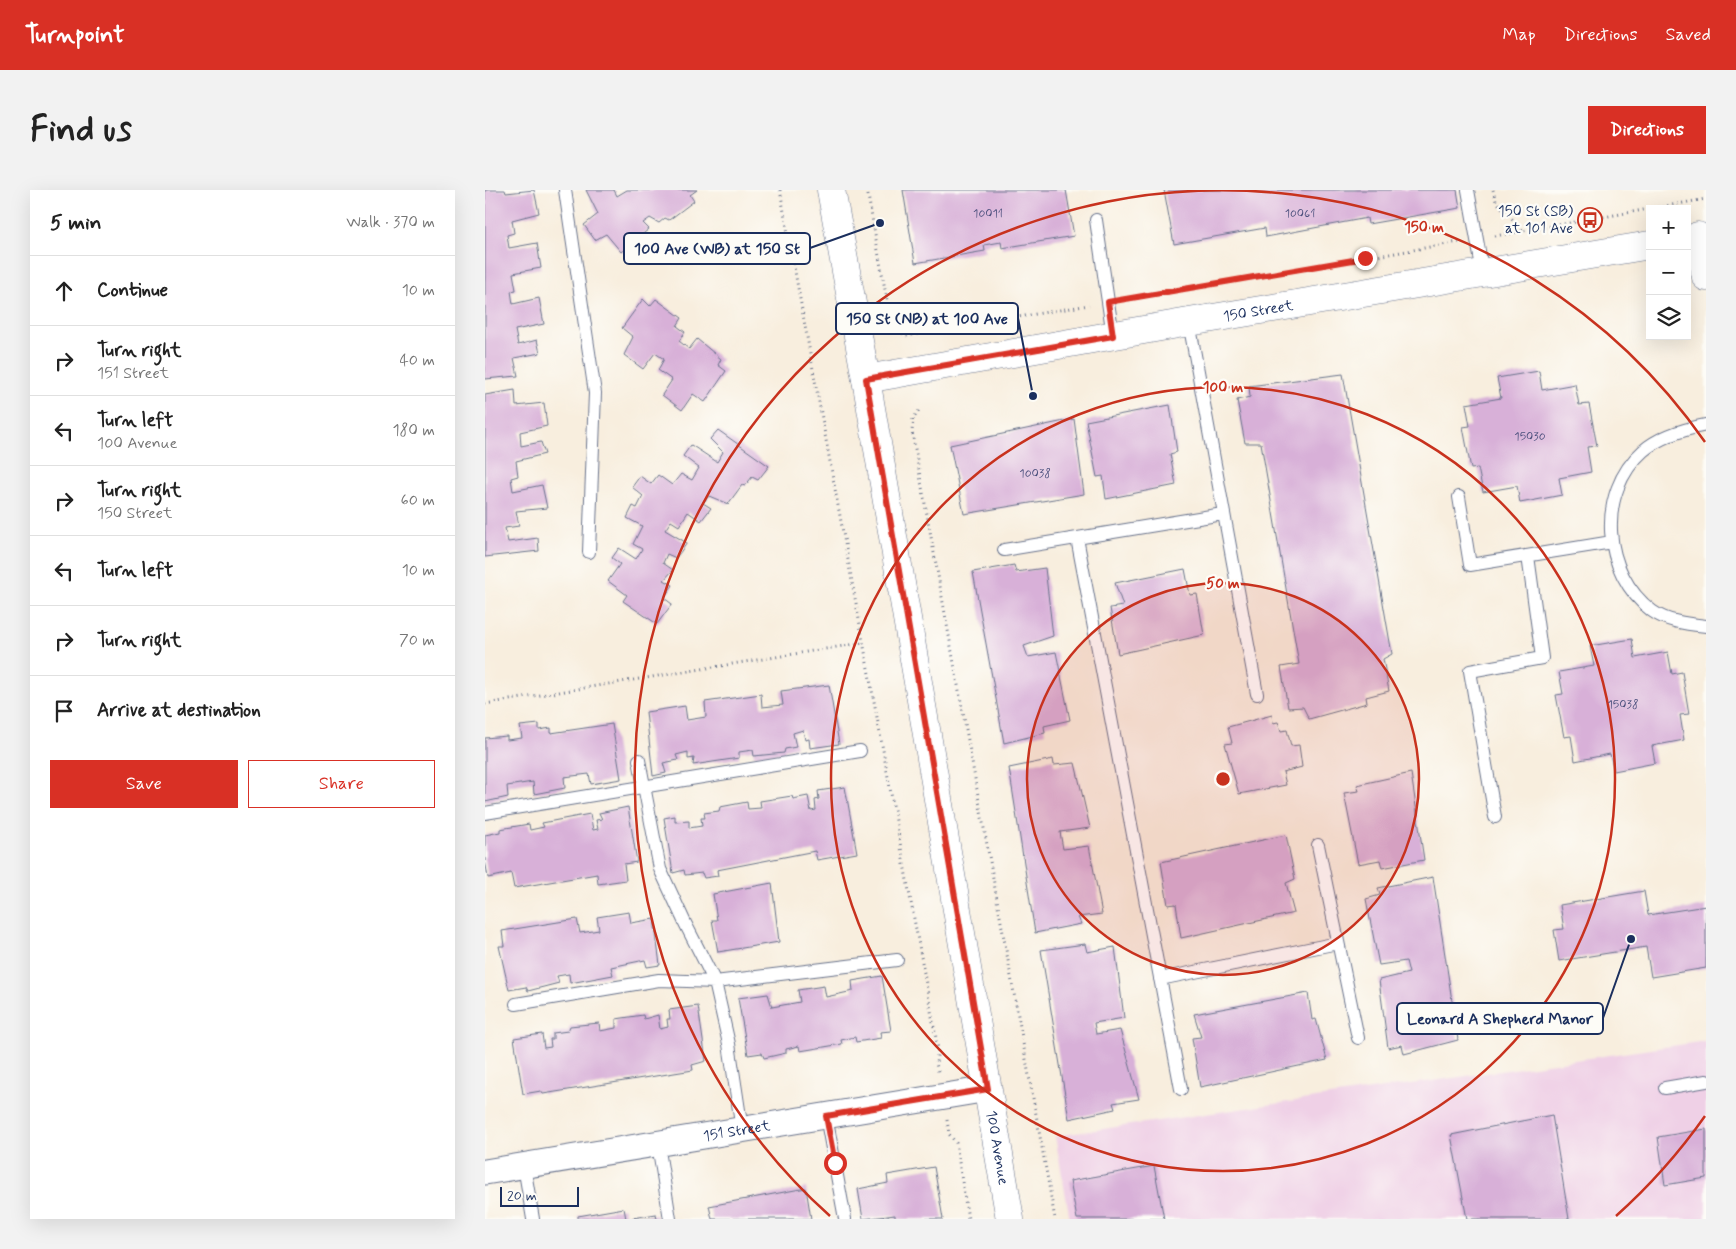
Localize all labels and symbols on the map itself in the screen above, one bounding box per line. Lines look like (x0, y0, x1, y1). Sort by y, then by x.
place label: 150 St (SB) at 101 Ave (1498, 202, 1574, 239)
house number: 10011 (973, 206, 1003, 222)
house number: 10061 (1285, 206, 1315, 222)
bus stop icon: 150 St (SB) at 101 Ave (1577, 207, 1603, 233)
text: 150 m (1404, 218, 1444, 238)
callout: 100 Ave (WB) at 150 St (624, 233, 810, 264)
text: 100 Ave (WB) at 150 St (634, 239, 800, 260)
route end (1354, 247, 1377, 270)
street label: 150 Street (1222, 296, 1295, 327)
callout: 150 St (NB) at 100 Ave (836, 303, 1018, 334)
text: 150 St (NB) at 100 Ave (846, 309, 1008, 330)
text: 100 m (1203, 378, 1243, 398)
house number: 15030 (1514, 429, 1546, 445)
house number: 10038 (1019, 466, 1051, 482)
text: 50 m (1206, 574, 1240, 594)
house number: 15038 (1608, 697, 1638, 713)
centre of rings (1214, 770, 1232, 788)
callout: Leonard A Shepherd Manor (1397, 1003, 1603, 1034)
text: Leonard A Shepherd Manor (1407, 1009, 1593, 1030)
street label: 100 Avenue (981, 1109, 1013, 1187)
street label: 151 Street (702, 1116, 772, 1147)
route start (824, 1152, 847, 1175)
scale bar (500, 1184, 579, 1207)

